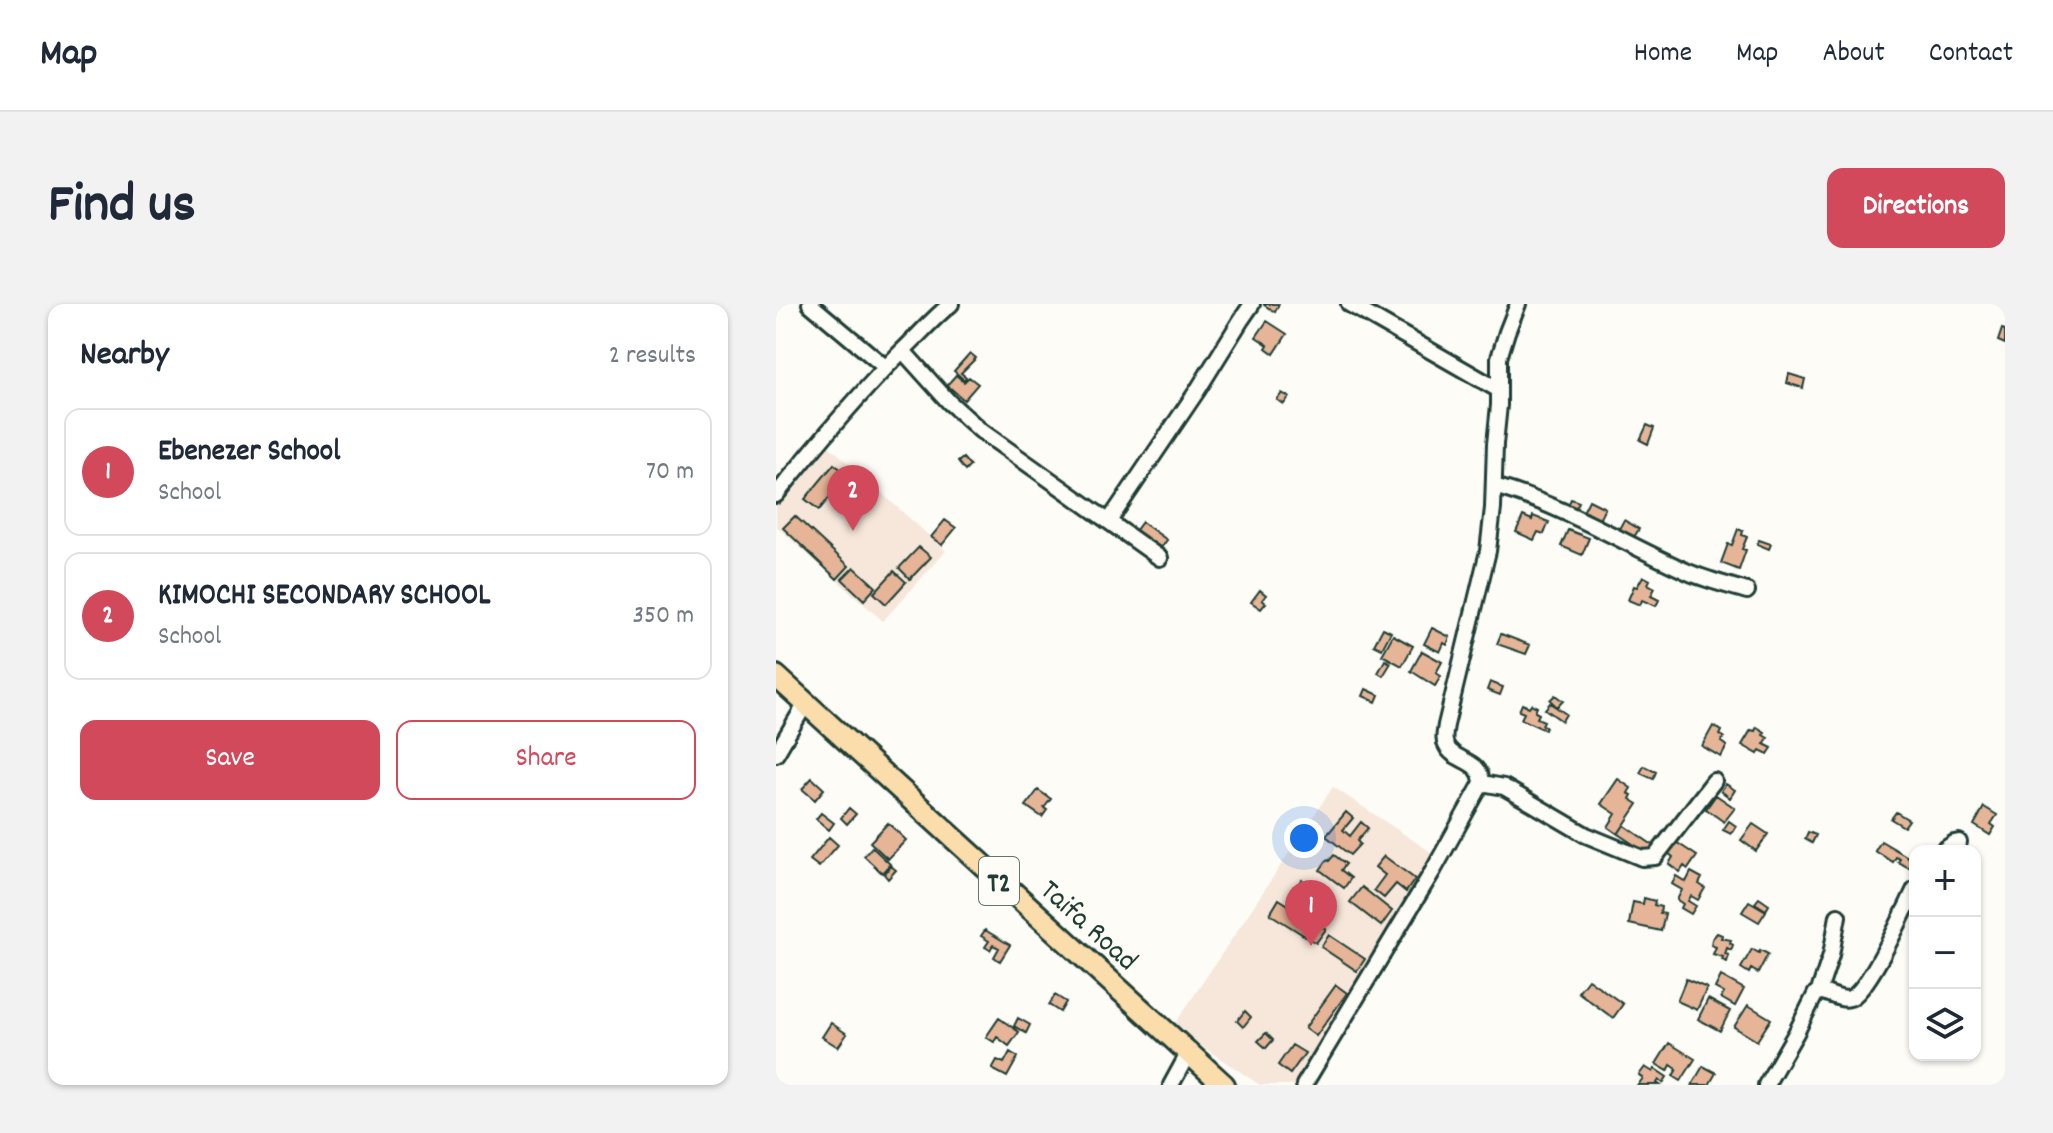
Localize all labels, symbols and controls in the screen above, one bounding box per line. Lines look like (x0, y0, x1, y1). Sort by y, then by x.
text: Map (40, 28, 98, 83)
text: Home (1634, 35, 1692, 75)
text: Map (1736, 35, 1778, 75)
text: About (1822, 35, 1885, 75)
text: Contact (1929, 35, 2013, 75)
text: Find us (48, 168, 196, 248)
button: Directions (1827, 168, 2005, 248)
text: Nearby (80, 332, 169, 381)
text: 2 results (609, 338, 696, 375)
text: Ebenezer School (158, 432, 340, 475)
text: 1 (105, 454, 111, 491)
text: 70 m (646, 454, 694, 491)
pin: 2 (827, 465, 879, 531)
text: School (158, 475, 221, 512)
text: KIMOCHI SECONDARY SCHOOL (158, 576, 490, 619)
text: 2 (102, 598, 114, 635)
text: 350 m (632, 598, 694, 635)
text: School (158, 619, 221, 656)
button: Save (80, 720, 380, 800)
button: Share (396, 720, 696, 800)
your location (1284, 818, 1324, 858)
map controls (1909, 845, 1981, 1061)
button: + (1909, 845, 1981, 917)
road number: T2 (979, 857, 1019, 905)
street label: Taifa Road (1028, 871, 1146, 983)
pin: 1 (1285, 880, 1337, 946)
button: − (1909, 917, 1981, 989)
button: layers (1909, 989, 1981, 1061)

